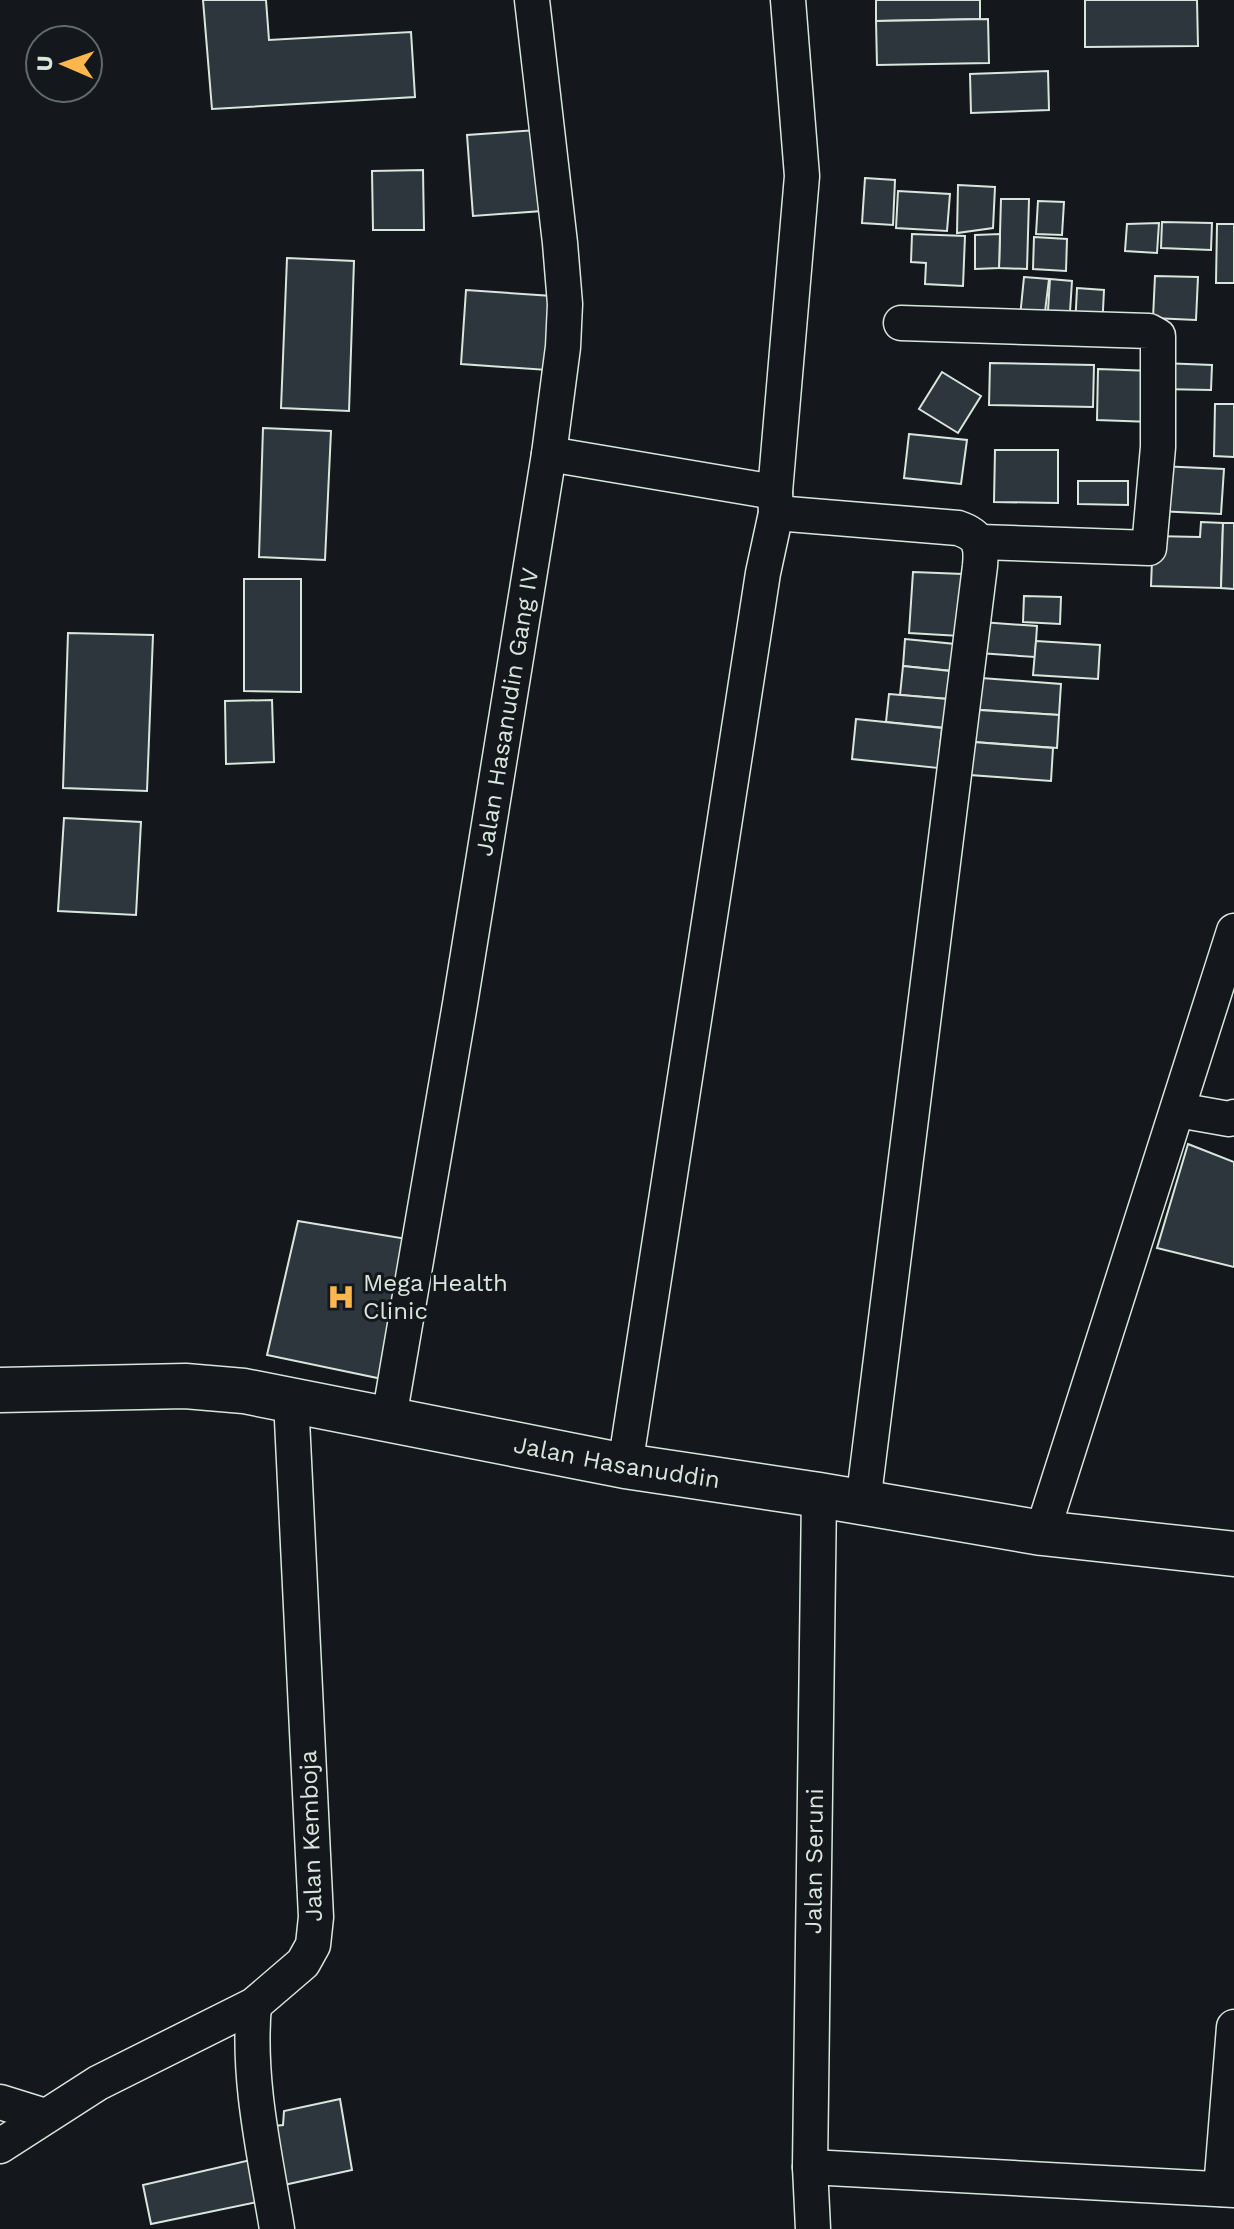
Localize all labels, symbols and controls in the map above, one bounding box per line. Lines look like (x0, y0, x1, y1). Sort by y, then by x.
north arrow (24, 24, 104, 104)
text: U (32, 55, 57, 72)
street label: Jalan Hasanudin Gang IV (470, 566, 544, 858)
place label: Mega Health Clinic (363, 1269, 508, 1325)
hospital icon: Mega Health Clinic (326, 1282, 356, 1312)
street label: Jalan Hasanuddin (511, 1430, 722, 1494)
street label: Jalan Kemboja (294, 1750, 328, 1922)
street label: Jalan Seruni (799, 1788, 829, 1934)

